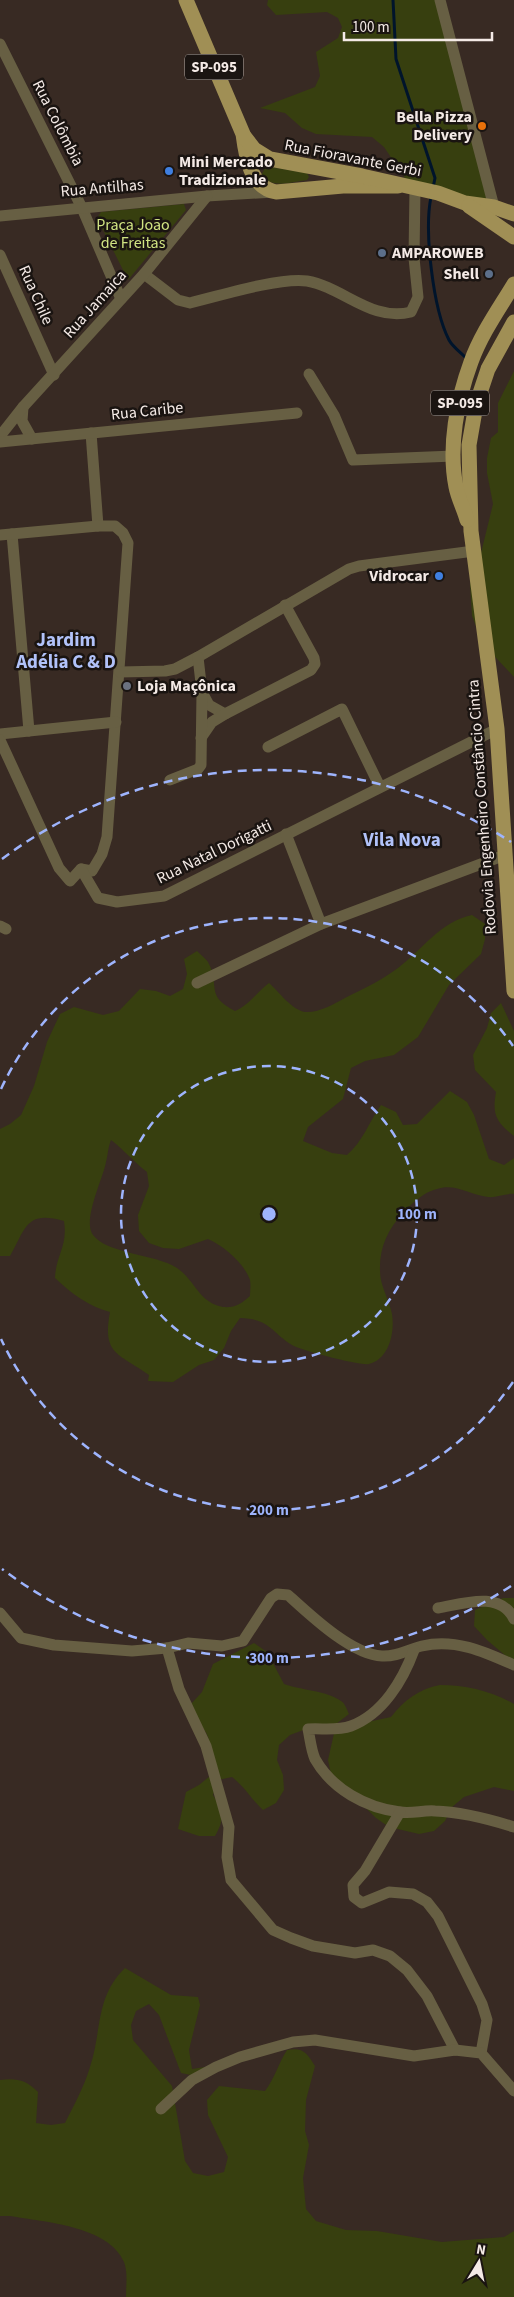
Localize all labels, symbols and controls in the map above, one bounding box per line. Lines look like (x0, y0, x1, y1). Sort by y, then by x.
scale bar (344, 10, 492, 42)
text: 100 m (352, 17, 390, 38)
road number: SP-095 (185, 54, 243, 80)
street label: Rua Colômbia (27, 76, 89, 170)
place label: Bella Pizza Delivery (396, 106, 473, 146)
marker: Bella Pizza Delivery (476, 120, 488, 132)
street label: Rua Fioravante Gerbi (283, 134, 423, 182)
place label: Mini Mercado Tradizionale (179, 151, 273, 191)
marker: Mini Mercado Tradizionale (163, 165, 175, 177)
street label: Rua Antilhas (59, 173, 145, 203)
park label: Praça João de Freitas (96, 214, 170, 254)
place label: AMPAROWEB (391, 242, 484, 264)
marker: AMPAROWEB (376, 247, 388, 259)
street label: Rua Chile (13, 262, 59, 328)
place label: Shell (444, 263, 479, 285)
street label: Rua Jamaica (58, 265, 132, 343)
marker: Shell (483, 268, 495, 280)
road number: SP-095 (431, 390, 489, 416)
street label: Rua Caribe (110, 396, 184, 426)
place label: Vidrocar (368, 565, 430, 587)
marker: Vidrocar (433, 570, 445, 582)
district label: Jardim Adélia C & D (15, 627, 116, 676)
place label: Loja Maçônica (137, 675, 236, 697)
street label: Rodovia Engenheiro Constâncio Cintra (462, 679, 502, 935)
marker: Loja Maçônica (121, 680, 133, 692)
street label: Rua Natal Dorigatti (153, 815, 275, 889)
district label: Vila Nova (362, 827, 441, 854)
text: 100 m (397, 1204, 437, 1225)
centre of rings (260, 1205, 278, 1223)
text: 200 m (249, 1500, 289, 1521)
text: 300 m (249, 1648, 289, 1669)
north arrow (454, 2237, 504, 2287)
text: N (475, 2240, 487, 2261)

